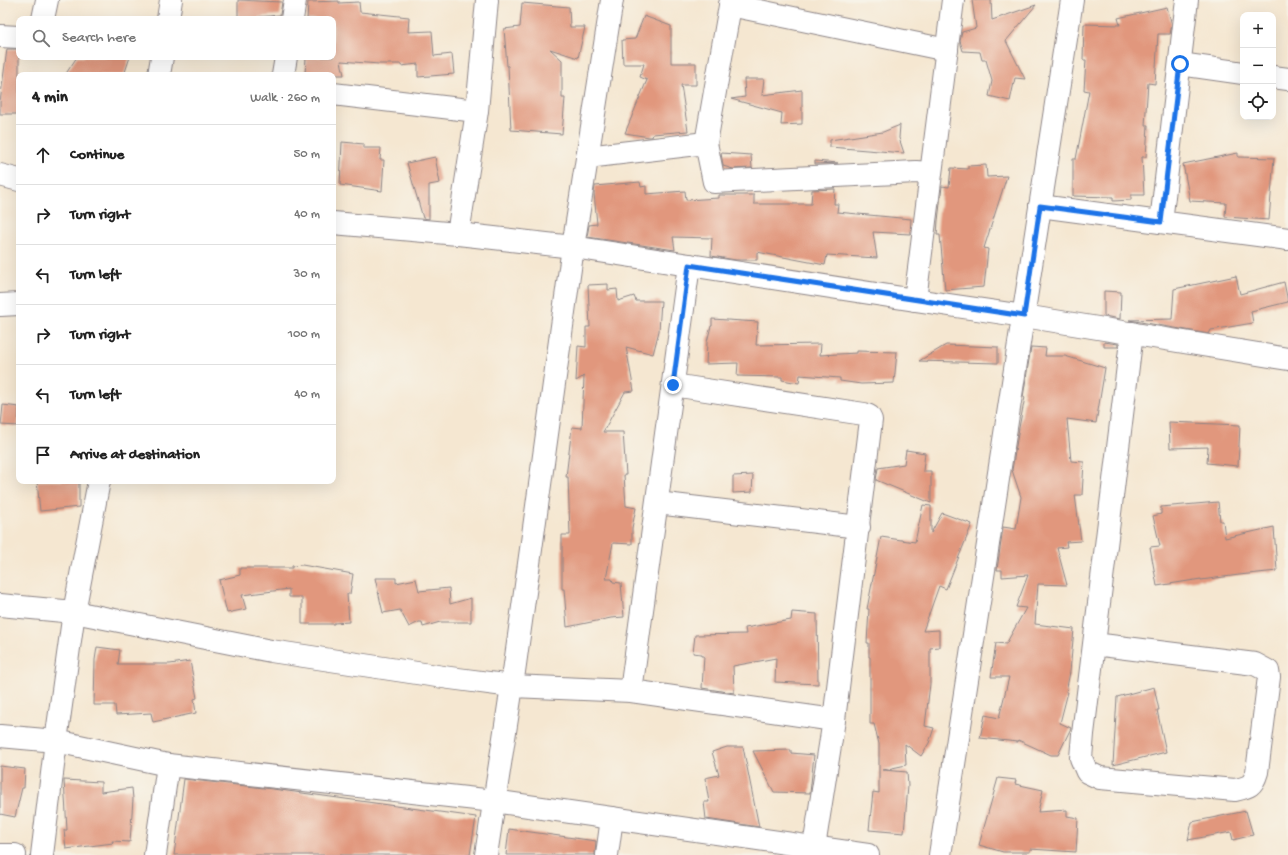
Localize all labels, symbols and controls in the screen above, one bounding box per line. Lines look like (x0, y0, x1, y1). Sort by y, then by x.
map controls (1240, 12, 1276, 120)
button: + (1240, 12, 1276, 48)
search box (16, 16, 336, 60)
icon: search (30, 27, 52, 49)
text: Search here (62, 29, 136, 47)
button: − (1240, 48, 1276, 84)
route start (1171, 55, 1189, 73)
button: locate (1240, 84, 1276, 120)
text: 4 min (32, 88, 68, 108)
text: Walk · 260 m (250, 91, 320, 106)
icon: ahead (32, 144, 54, 166)
text: Continue (70, 146, 124, 164)
text: 50 m (293, 147, 320, 162)
icon: right (32, 204, 54, 226)
text: Turn right (70, 206, 130, 224)
text: 40 m (294, 207, 320, 222)
icon: left (32, 264, 54, 286)
text: Turn left (70, 266, 121, 284)
text: 30 m (294, 267, 320, 282)
icon: right (32, 324, 54, 346)
text: Turn right (70, 326, 130, 344)
text: 100 m (288, 327, 320, 342)
route end (664, 376, 682, 394)
icon: left (32, 384, 54, 406)
text: Turn left (70, 386, 121, 404)
text: 40 m (294, 387, 320, 402)
icon: arrive (32, 444, 54, 466)
text: Arrive at destination (70, 446, 200, 464)

